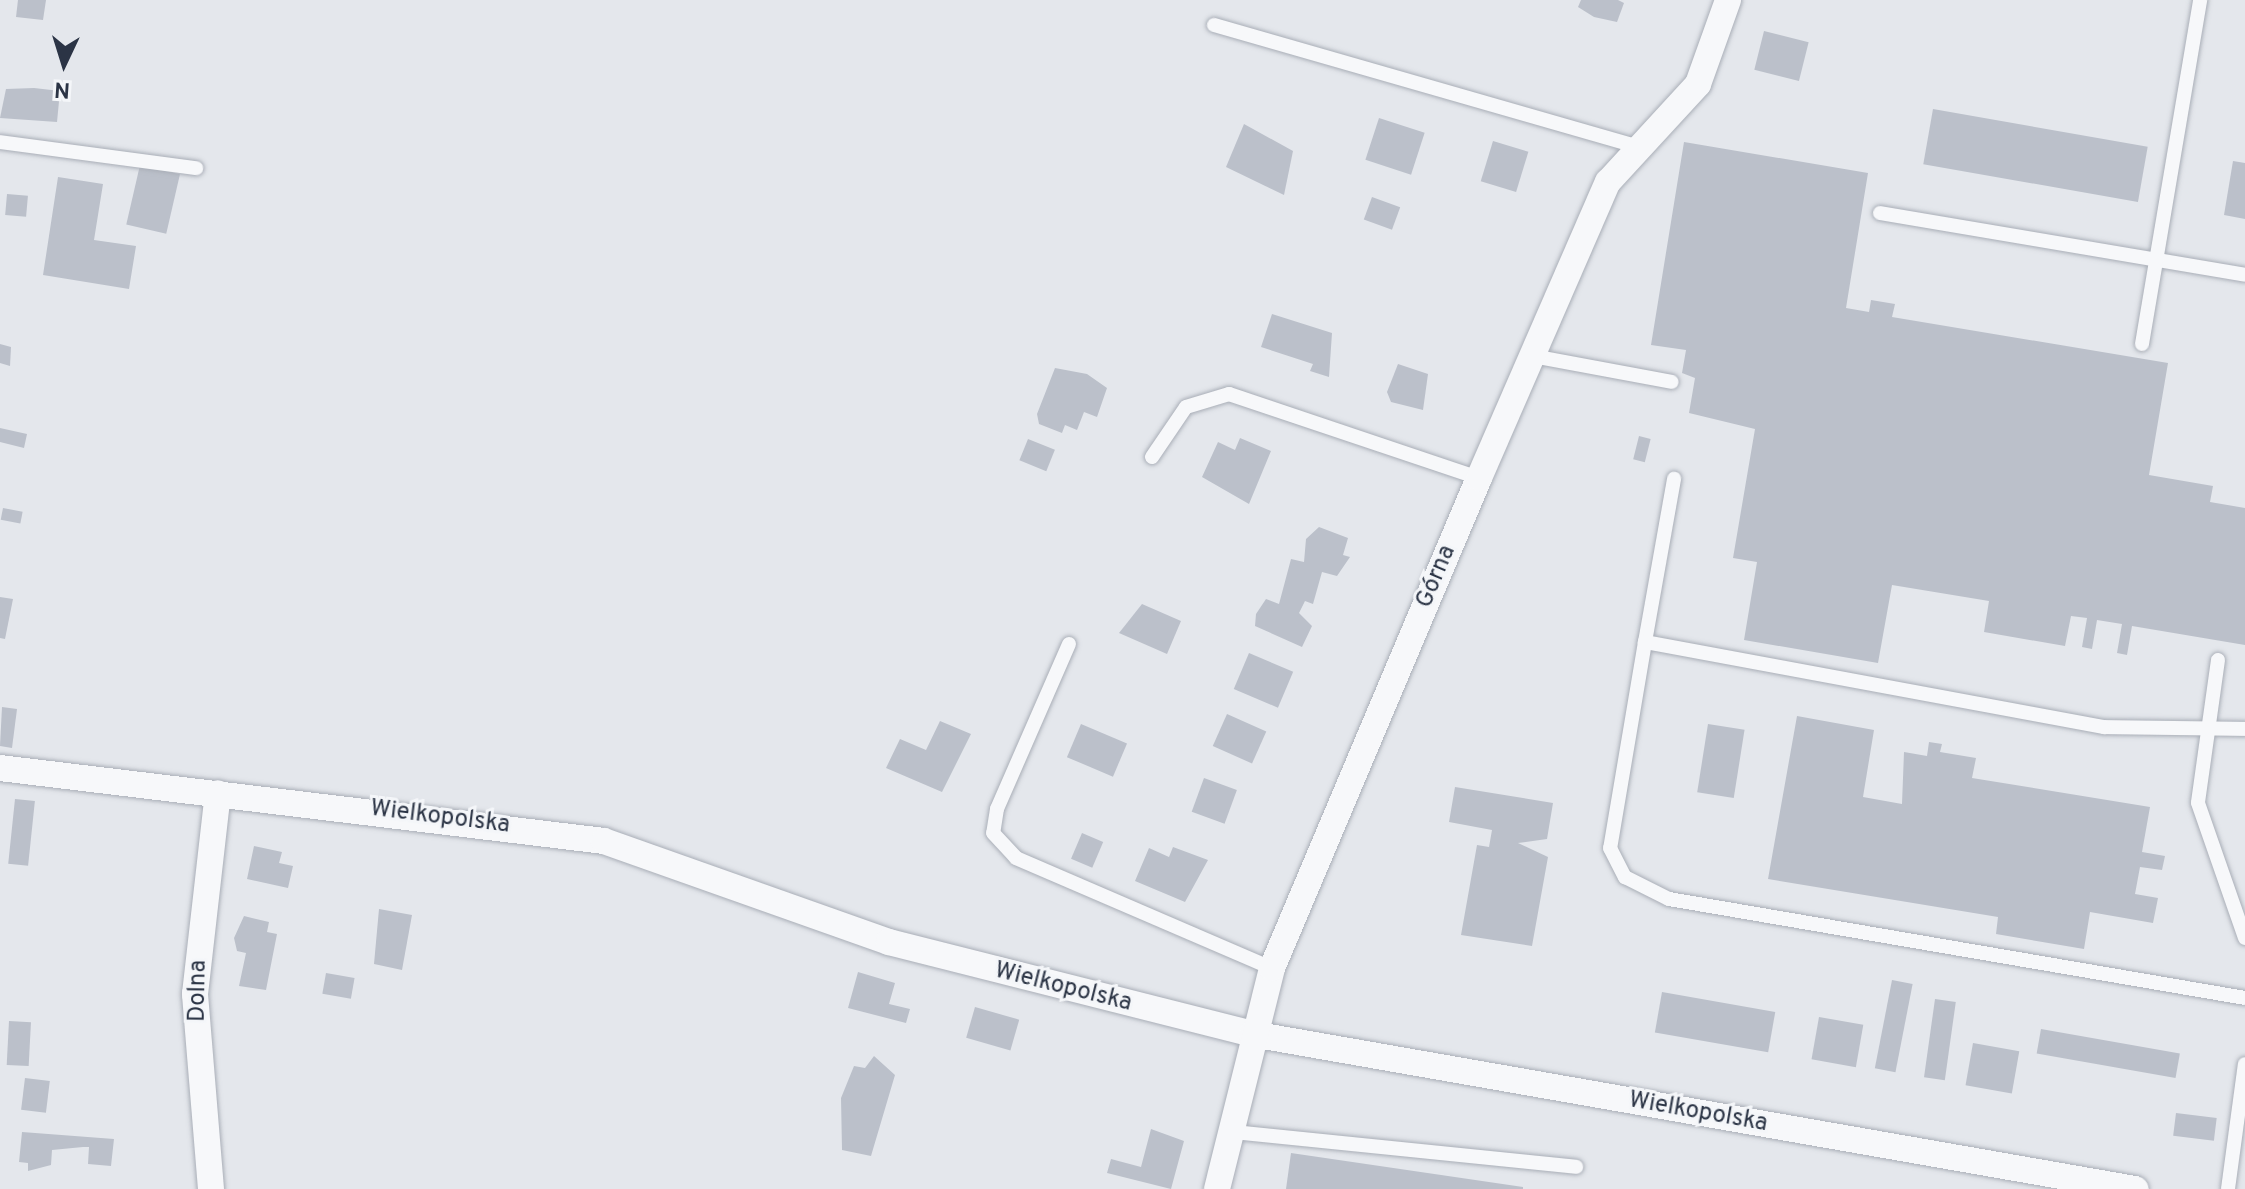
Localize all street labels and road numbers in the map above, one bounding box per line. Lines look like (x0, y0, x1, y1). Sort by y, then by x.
street label: Górna (1411, 541, 1463, 613)
street label: Wielkopolska (369, 795, 511, 841)
street label: Wielkopolska (991, 957, 1135, 1019)
street label: Dolna (184, 960, 214, 1022)
street label: Wielkopolska (1626, 1087, 1770, 1139)

